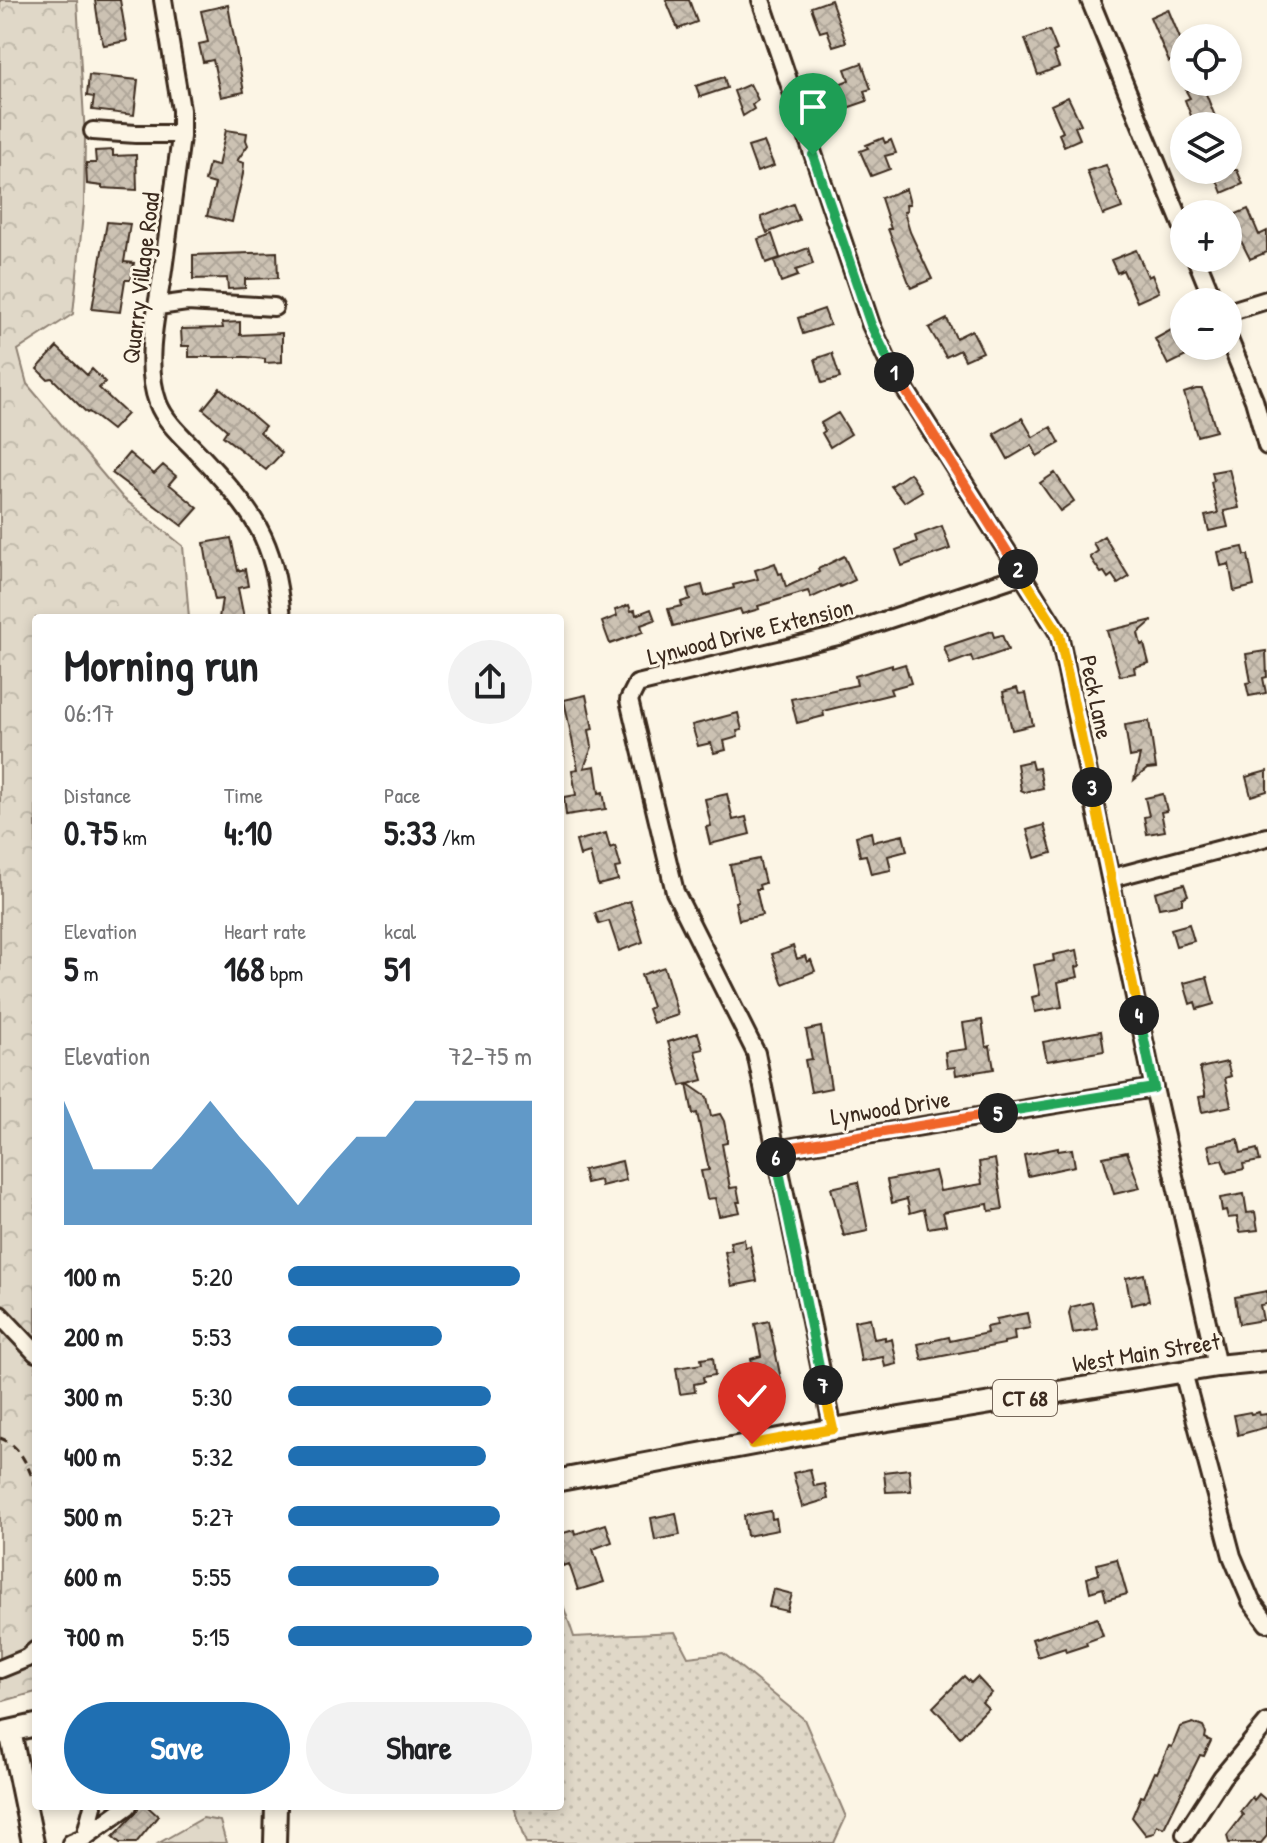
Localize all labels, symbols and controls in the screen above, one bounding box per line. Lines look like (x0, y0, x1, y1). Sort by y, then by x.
map controls (1170, 24, 1242, 360)
button: locate (1170, 24, 1242, 96)
pin (779, 73, 847, 155)
icon: arrive (791, 85, 835, 129)
button: layers (1170, 112, 1242, 184)
street label: Quarry Village Road (114, 190, 166, 366)
button: + (1170, 200, 1242, 272)
button: − (1170, 288, 1242, 360)
pin: 1 (874, 352, 914, 392)
text: 1 (890, 357, 898, 387)
pin: 2 (998, 549, 1038, 589)
text: 2 (1013, 554, 1023, 584)
street label: Lynwood Drive Extension (644, 590, 856, 672)
text: Morning run (64, 635, 259, 695)
button: share (448, 640, 532, 724)
street label: Peck Lane (1073, 652, 1122, 742)
text: 06:17 (64, 695, 114, 730)
pin: 3 (1072, 767, 1112, 807)
text: 3 (1087, 772, 1097, 802)
text: Distance (64, 780, 131, 810)
text: Time (224, 780, 263, 810)
text: Pace (384, 780, 421, 810)
text: 0.75 (64, 810, 118, 856)
text: 4:10 (224, 810, 272, 856)
text: 5:33 (384, 810, 437, 856)
text: km (118, 822, 147, 852)
text: /km (437, 822, 475, 852)
text: Elevation (64, 916, 137, 946)
text: Heart rate (224, 916, 306, 946)
text: kcal (384, 916, 416, 946)
text: 5 (64, 946, 78, 992)
text: 168 (224, 946, 265, 992)
text: 51 (384, 946, 411, 992)
text: m (78, 958, 98, 988)
text: bpm (265, 958, 303, 988)
pin: 4 (1119, 995, 1159, 1035)
text: 4 (1135, 1000, 1143, 1030)
text: Elevation (64, 1038, 150, 1073)
text: 72–75 m (449, 1038, 532, 1073)
street label: Lynwood Drive (828, 1082, 952, 1132)
pin: 5 (978, 1093, 1018, 1133)
text: 5 (993, 1098, 1003, 1128)
pin: 6 (756, 1137, 796, 1177)
text: 6 (772, 1142, 780, 1172)
text: 100 m (64, 1259, 120, 1294)
text: 5:20 (192, 1259, 233, 1294)
text: 200 m (64, 1319, 123, 1354)
text: 5:53 (192, 1319, 232, 1354)
street label: West Main Street (1070, 1324, 1223, 1379)
pin (718, 1362, 786, 1444)
pin: 7 (803, 1365, 843, 1405)
text: 7 (818, 1370, 828, 1400)
icon: check (730, 1374, 774, 1418)
text: 300 m (64, 1379, 123, 1414)
text: 5:30 (192, 1379, 232, 1414)
road number: CT 68 (993, 1380, 1057, 1416)
text: 400 m (64, 1439, 121, 1474)
text: 5:32 (192, 1439, 233, 1474)
text: 500 m (64, 1499, 122, 1534)
text: 5:27 (192, 1499, 234, 1534)
text: 600 m (64, 1559, 121, 1594)
text: 5:55 (192, 1559, 231, 1594)
text: 700 m (64, 1619, 124, 1654)
text: 5:15 (192, 1619, 229, 1654)
button: Save (64, 1702, 290, 1794)
button: Share (306, 1702, 532, 1794)

